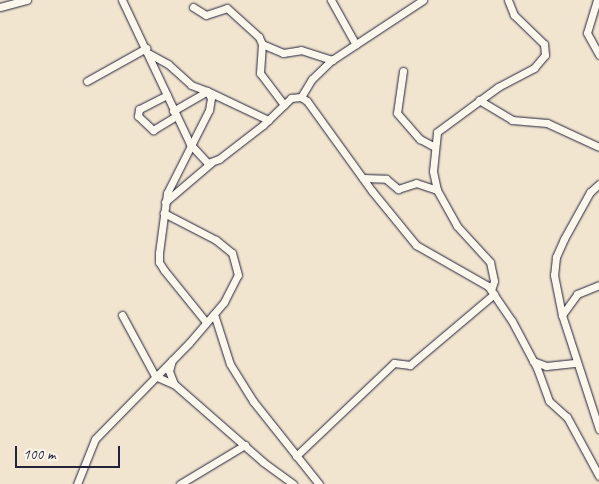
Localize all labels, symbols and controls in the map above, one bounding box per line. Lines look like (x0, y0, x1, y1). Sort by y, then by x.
scale bar (18, 436, 122, 468)
text: 100 m (23, 445, 55, 464)

